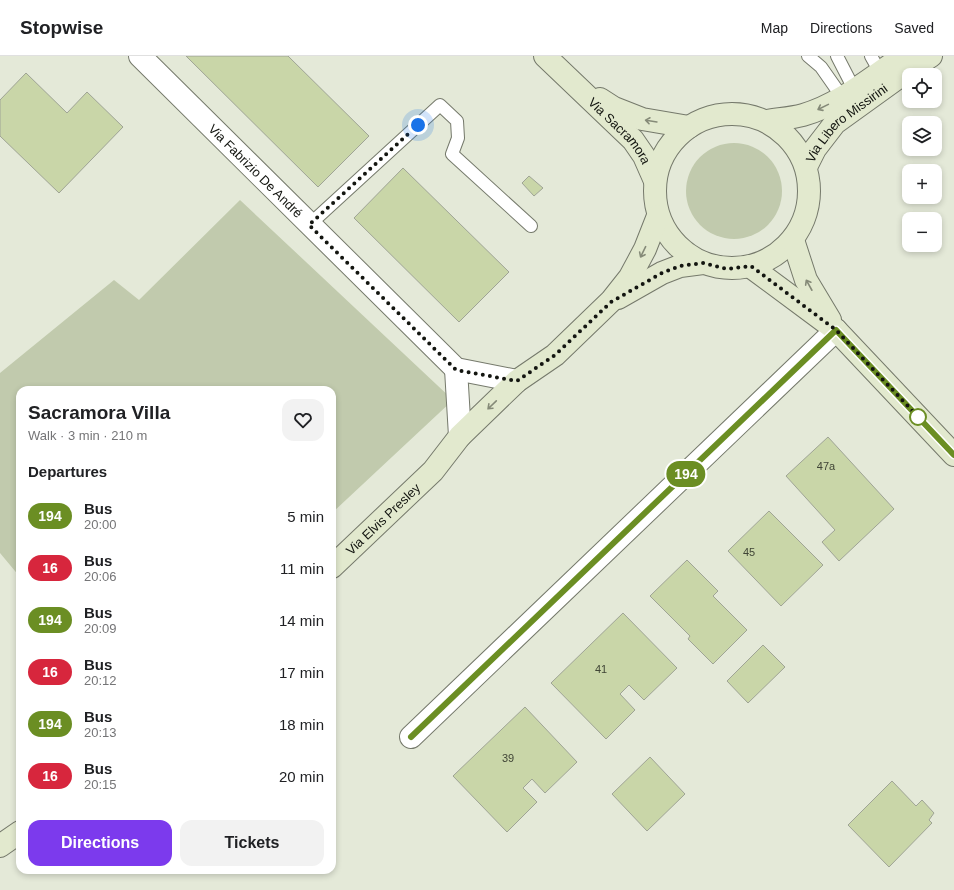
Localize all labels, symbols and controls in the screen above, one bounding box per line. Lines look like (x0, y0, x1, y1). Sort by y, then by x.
text: Stopwise (20, 17, 103, 38)
text: Map (761, 20, 788, 36)
text: Directions (810, 20, 872, 36)
text: Saved (894, 20, 934, 36)
map controls (902, 68, 942, 252)
button: locate (902, 68, 942, 108)
street label: Via Libero Missirini (802, 80, 890, 165)
street label: Via Sacramora (585, 94, 654, 167)
one-way arrow (817, 103, 829, 111)
your location (408, 115, 428, 135)
button: layers (902, 116, 942, 156)
one-way arrow (645, 117, 658, 125)
street label: Via Fabrizio De André (206, 121, 306, 220)
button: + (902, 164, 942, 204)
button: − (902, 212, 942, 252)
one-way arrow (639, 245, 646, 257)
one-way arrow (805, 279, 813, 291)
button: heart (282, 399, 324, 441)
one-way arrow (487, 400, 497, 410)
text: Sacramora Villa (28, 402, 170, 423)
unlabelled marker (909, 408, 927, 426)
text: Walk · 3 min · 210 m (28, 428, 147, 443)
house number: 47a (817, 460, 836, 472)
line badge: 194 (663, 461, 709, 487)
text: Departures (28, 463, 107, 480)
text: 194 (674, 466, 698, 482)
street label: Via Elvis Presley (343, 480, 423, 558)
text: Bus (84, 500, 112, 517)
text: 194 (38, 508, 62, 524)
text: 5 min (287, 508, 324, 525)
text: 20:00 (84, 517, 117, 532)
house number: 45 (743, 546, 755, 558)
text: Bus (84, 552, 112, 569)
text: 16 (42, 560, 58, 576)
text: 11 min (280, 560, 324, 577)
text: 20:06 (84, 569, 117, 584)
text: Bus (84, 604, 112, 621)
text: 194 (38, 612, 62, 628)
text: 14 min (279, 612, 324, 629)
text: 20:09 (84, 621, 117, 636)
text: Bus (84, 656, 112, 673)
house number: 41 (595, 663, 607, 675)
text: 16 (42, 664, 58, 680)
text: 17 min (279, 664, 324, 681)
text: 20:12 (84, 673, 117, 688)
text: Bus (84, 708, 112, 725)
text: 194 (38, 716, 62, 732)
text: 18 min (279, 716, 324, 733)
text: 20:13 (84, 725, 117, 740)
house number: 39 (502, 752, 514, 764)
text: Bus (84, 760, 112, 777)
text: 16 (42, 768, 58, 784)
text: 20 min (279, 768, 324, 785)
text: 20:15 (84, 777, 117, 792)
button: Directions (28, 820, 172, 866)
button: Tickets (180, 820, 324, 866)

